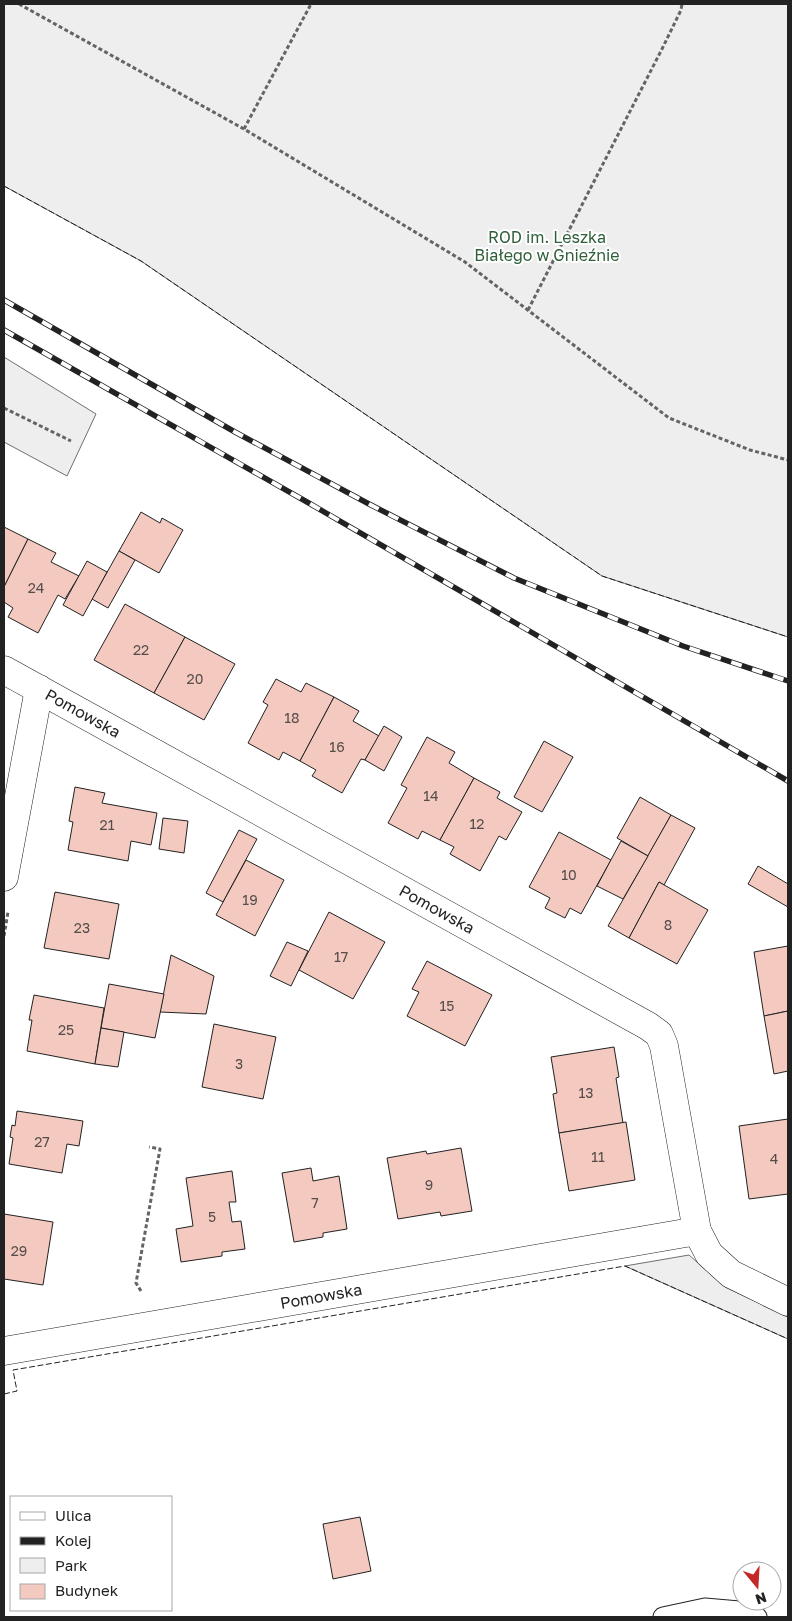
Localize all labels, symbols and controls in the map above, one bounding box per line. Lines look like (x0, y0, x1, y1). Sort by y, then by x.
park label: ROD im. Leszka Białego w Gnieźnie (474, 227, 620, 265)
house number: 24 (28, 579, 44, 596)
house number: 22 (133, 641, 149, 658)
house number: 20 (187, 670, 203, 687)
street label: Pomowska (42, 684, 124, 742)
house number: 18 (284, 709, 300, 726)
house number: 16 (329, 738, 345, 755)
house number: 14 (423, 787, 439, 804)
house number: 12 (470, 815, 484, 832)
house number: 21 (100, 816, 115, 833)
house number: 10 (561, 866, 577, 883)
street label: Pomowska (396, 880, 478, 938)
house number: 19 (242, 891, 258, 908)
house number: 8 (664, 916, 672, 933)
house number: 23 (74, 919, 90, 936)
house number: 17 (334, 948, 348, 965)
house number: 15 (440, 997, 454, 1014)
house number: 25 (58, 1021, 74, 1038)
house number: 3 (235, 1055, 243, 1072)
house number: 13 (579, 1084, 593, 1101)
house number: 27 (34, 1133, 50, 1150)
house number: 11 (591, 1148, 605, 1165)
house number: 4 (770, 1150, 778, 1167)
house number: 9 (425, 1176, 433, 1193)
house number: 7 (311, 1194, 319, 1211)
house number: 5 (208, 1208, 216, 1225)
house number: 29 (11, 1242, 27, 1259)
street label: Pomowska (278, 1279, 364, 1313)
legend (10, 1496, 172, 1611)
text: Ulica (55, 1506, 91, 1524)
text: Kolej (55, 1531, 91, 1549)
text: Park (55, 1556, 88, 1574)
north arrow (732, 1561, 782, 1611)
text: Budynek (55, 1581, 119, 1599)
text: N (753, 1589, 769, 1609)

